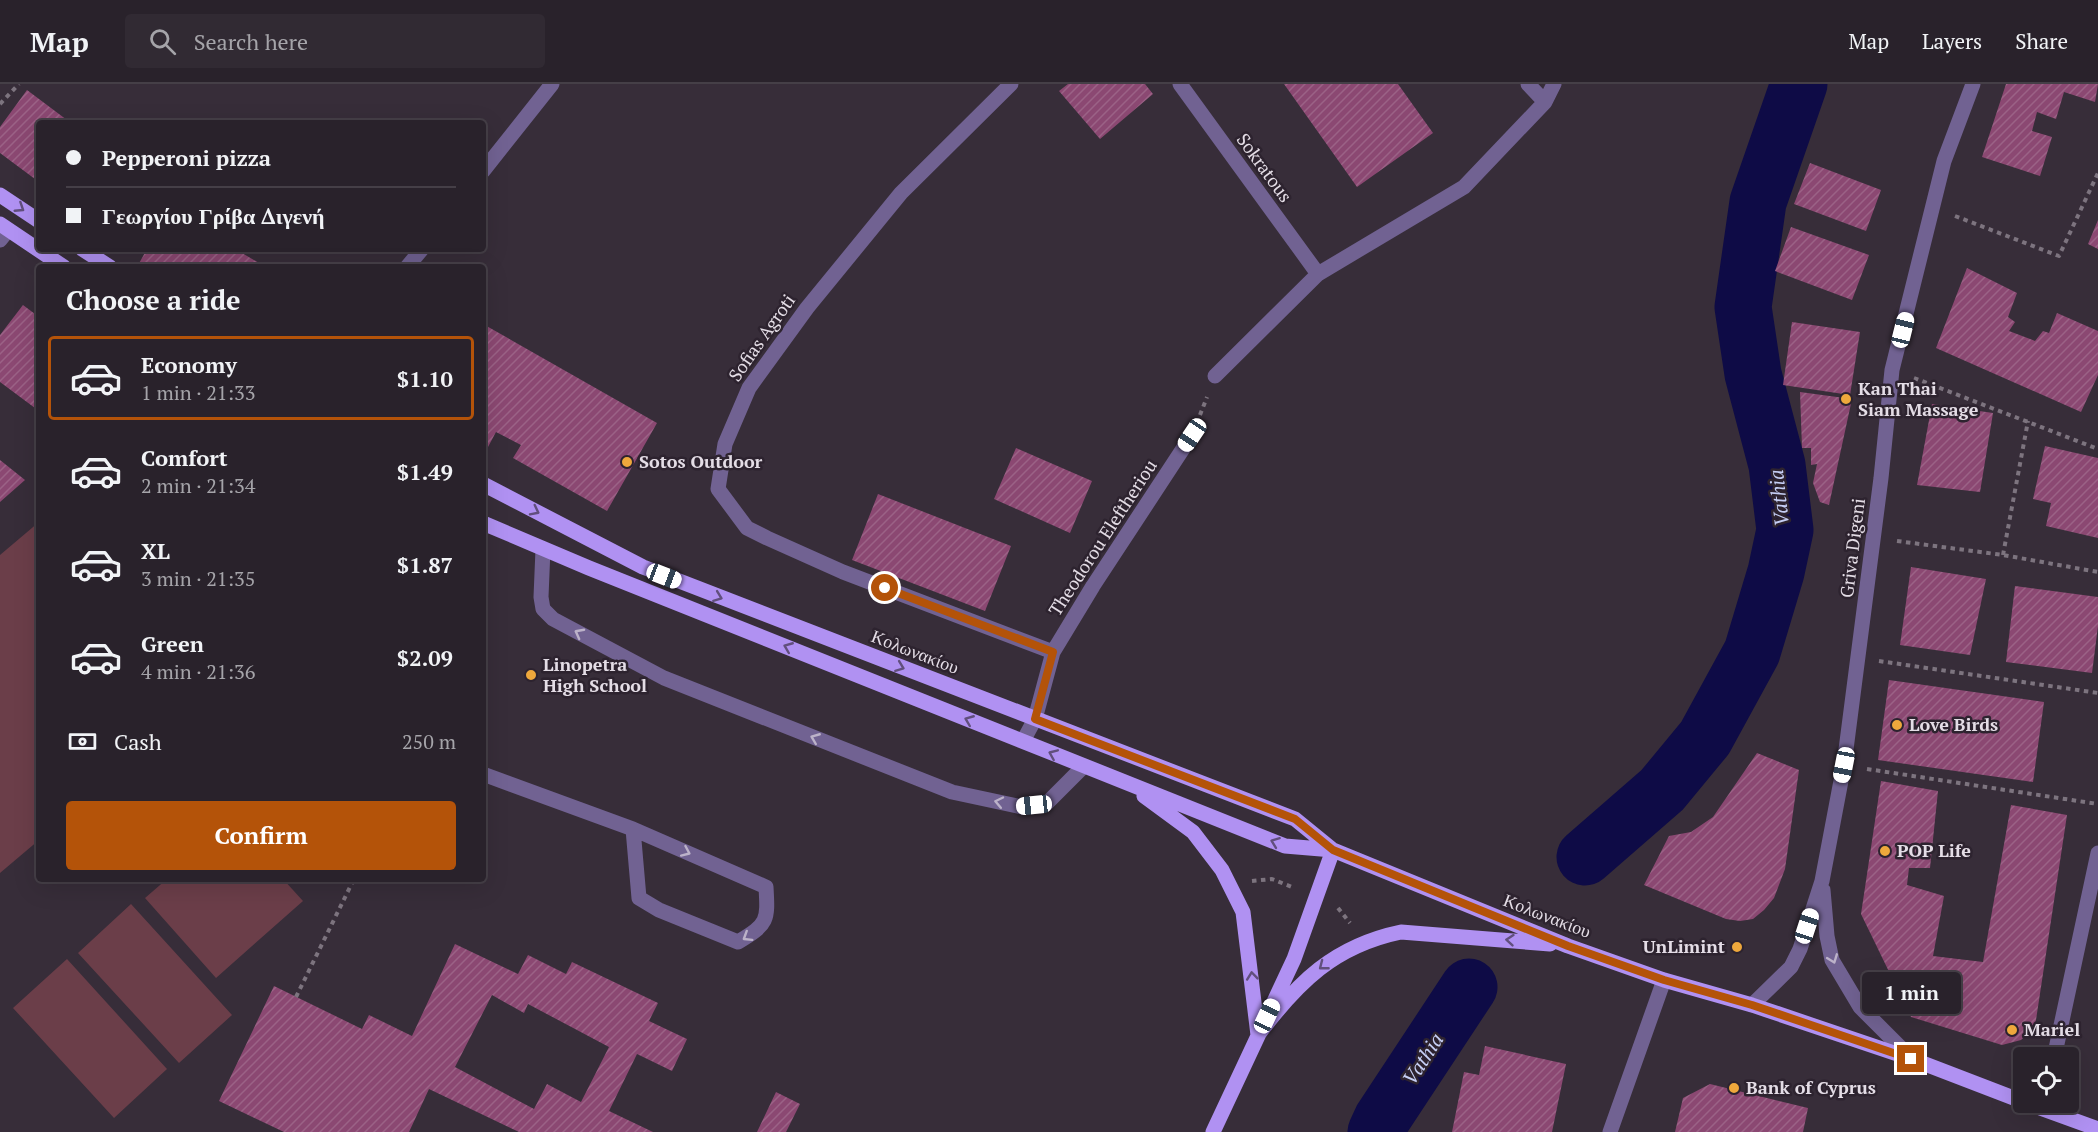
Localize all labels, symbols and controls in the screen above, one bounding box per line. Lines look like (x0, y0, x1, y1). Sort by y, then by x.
search box (125, 14, 545, 68)
text: Map (30, 23, 89, 60)
icon: search (146, 25, 179, 58)
text: Search here (194, 27, 308, 56)
text: Map (1848, 27, 1889, 55)
text: Layers (1922, 27, 1982, 55)
text: Share (2015, 27, 2068, 55)
street label: Sokratous (1232, 128, 1298, 207)
text: Pepperoni pizza (102, 143, 271, 172)
one-way arrow (13, 200, 24, 211)
text: Γεωργίου Γρίβα Διγενή (102, 201, 325, 230)
text: Choose a ride (66, 282, 241, 318)
street label: Sofias Agroti (722, 289, 800, 386)
car (1890, 310, 1916, 350)
text: Economy (141, 350, 237, 379)
icon: car (69, 351, 123, 405)
text: $1.10 (397, 364, 453, 393)
place label: Kan Thai Siam Massage (1858, 376, 1979, 421)
text: 1 min · 21:33 (141, 379, 255, 406)
marker: Kan Thai Siam Massage (1839, 392, 1853, 406)
car (1174, 415, 1210, 455)
text: Comfort (141, 443, 227, 472)
icon: car (69, 444, 123, 498)
place label: Sotos Outdoor (639, 449, 763, 473)
marker: Sotos Outdoor (620, 455, 634, 469)
street label: Theodorou Eleftheriou (1043, 455, 1162, 620)
text: $1.49 (397, 457, 453, 486)
water label: Vathia (1762, 468, 1795, 528)
text: 2 min · 21:34 (141, 472, 255, 499)
street label: Griva Digeni (1834, 497, 1870, 599)
one-way arrow (529, 504, 539, 515)
text: XL (141, 536, 170, 565)
icon: car (69, 537, 123, 591)
text: $1.87 (397, 550, 453, 579)
car (644, 561, 684, 591)
text: 3 min · 21:35 (141, 565, 255, 592)
route start (871, 574, 898, 601)
one-way arrow (713, 589, 723, 602)
street label: Κολωνακίου (868, 623, 963, 679)
text: Green (141, 629, 204, 658)
one-way arrow (575, 629, 586, 641)
icon: car (69, 630, 123, 684)
one-way arrow (783, 642, 794, 654)
text: $2.09 (397, 643, 453, 672)
place label: Linopetra High School (543, 652, 647, 697)
text: 4 min · 21:36 (141, 658, 255, 685)
one-way arrow (894, 660, 905, 672)
marker: Linopetra High School (524, 668, 538, 682)
place label: Love Birds (1909, 712, 1998, 736)
one-way arrow (964, 715, 975, 727)
marker: Love Birds (1890, 718, 1904, 732)
icon: cash (66, 725, 99, 758)
text: Cash (114, 727, 162, 756)
text: 250 m (402, 728, 456, 755)
one-way arrow (810, 733, 821, 745)
car (1832, 746, 1856, 784)
one-way arrow (1048, 749, 1059, 761)
car (1015, 794, 1053, 816)
one-way arrow (994, 796, 1004, 809)
button: Confirm (66, 801, 456, 870)
one-way arrow (1270, 837, 1281, 849)
place label: POP Life (1897, 838, 1971, 862)
marker: POP Life (1878, 844, 1892, 858)
one-way arrow (680, 845, 691, 857)
street label: Κολωνακίου (1500, 887, 1595, 943)
car (1793, 906, 1821, 946)
one-way arrow (743, 929, 753, 941)
one-way arrow (1505, 934, 1515, 947)
place label: UnLimint (1643, 934, 1725, 958)
marker: UnLimint (1730, 940, 1744, 954)
one-way arrow (1826, 953, 1838, 964)
one-way arrow (1319, 958, 1330, 969)
one-way arrow (1246, 972, 1258, 981)
callout: 1 min (1862, 972, 1960, 1014)
text: 1 min (1884, 979, 1939, 1006)
car (1251, 996, 1283, 1036)
place label: Mariel (2024, 1017, 2080, 1041)
marker: Mariel (2005, 1023, 2019, 1037)
water label: Vathia (1396, 1027, 1449, 1090)
route end (1897, 1045, 1924, 1072)
map controls (2013, 1047, 2079, 1113)
button: locate (2013, 1047, 2079, 1113)
place label: Bank of Cyprus (1746, 1075, 1876, 1099)
marker: Bank of Cyprus (1727, 1081, 1741, 1095)

